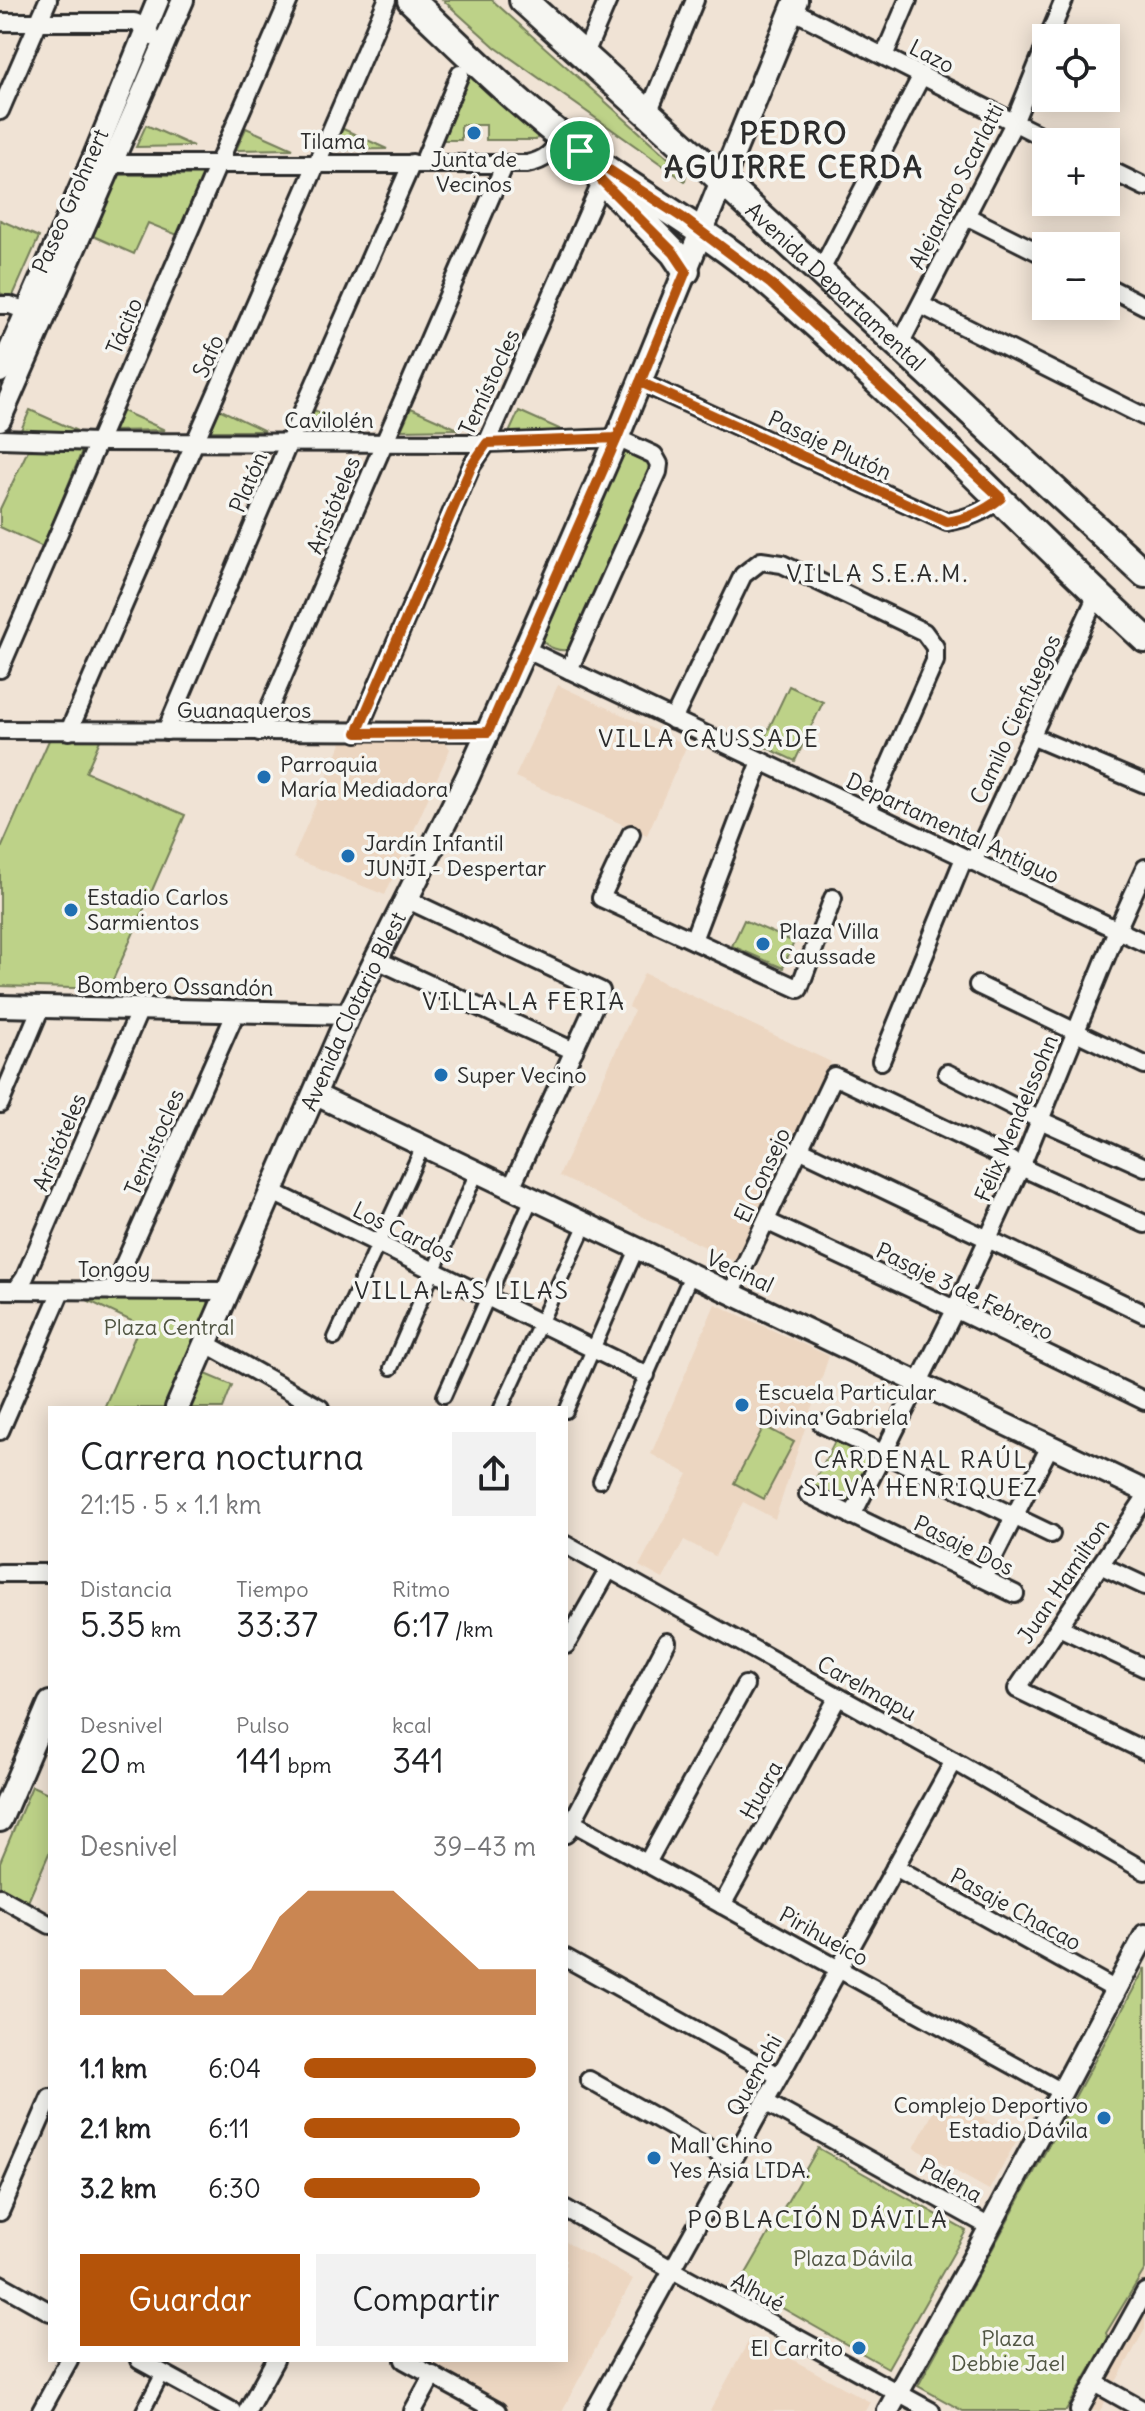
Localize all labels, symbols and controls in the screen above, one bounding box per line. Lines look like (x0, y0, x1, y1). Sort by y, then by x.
map controls (1032, 24, 1120, 320)
button: locate (1032, 24, 1120, 112)
street label: Lazo (905, 33, 959, 79)
street label: Alejandro Scarlatti (902, 98, 1010, 274)
district label: PEDRO AGUIRRE CERDA (664, 114, 924, 186)
pin (546, 117, 614, 185)
street label: Paseo Grohnert (26, 124, 114, 278)
marker: Junta de Vecinos (465, 124, 483, 142)
street label: Tilama (300, 127, 366, 155)
button: + (1032, 128, 1120, 216)
icon: arrive (558, 129, 602, 173)
place label: Junta de Vecinos (431, 145, 517, 198)
street label: Avenida Departamental (740, 196, 931, 377)
button: − (1032, 232, 1120, 320)
street label: Tácito (100, 294, 148, 358)
street label: Temístocles (452, 324, 526, 440)
street label: Safo (186, 330, 230, 382)
street label: Pasaje Plutón (764, 404, 896, 486)
street label: Cavilolén (284, 406, 374, 434)
street label: Platón (223, 447, 273, 517)
street label: Aristóteles (300, 452, 366, 558)
district label: VILLA S.E.A.M. (787, 558, 969, 588)
street label: Camilo Cienfuegos (963, 630, 1067, 808)
street label: Guanaqueros (177, 696, 311, 724)
district label: VILLA CAUSSADE (598, 723, 820, 753)
place label: Parroquia María Mediadora (280, 750, 448, 803)
street label: Departamental Antiguo (842, 766, 1064, 890)
marker: Parroquia María Mediadora (255, 768, 273, 786)
place label: Jardín Infantil JUNJI - Despertar (364, 829, 546, 882)
marker: Jardín Infantil JUNJI - Despertar (339, 847, 357, 865)
place label: Estadio Carlos Sarmientos (87, 883, 228, 936)
marker: Estadio Carlos Sarmientos (62, 901, 80, 919)
street label: Avenida Clotario Blest (294, 907, 412, 1115)
place label: Plaza Villa Caussade (779, 917, 879, 970)
marker: Plaza Villa Caussade (754, 935, 772, 953)
street label: Bombero Ossandón (76, 970, 274, 1002)
district label: VILLA LA FERIA (422, 986, 626, 1016)
street label: Félix Mendelssohn (968, 1030, 1064, 1206)
place label: Super Vecino (457, 1061, 587, 1089)
marker: Super Vecino (432, 1066, 450, 1084)
street label: Temístocles (118, 1084, 190, 1200)
street label: Aristóteles (26, 1089, 92, 1195)
street label: El Consejo (728, 1123, 796, 1227)
street label: Los Cardos (348, 1195, 460, 1269)
street label: Pasaje 3 de Febrero (872, 1236, 1058, 1346)
street label: Vecinal (702, 1243, 778, 1299)
street label: Tongoy (78, 1255, 150, 1283)
district label: VILLA LAS LILAS (354, 1275, 570, 1305)
park label: Plaza Central (104, 1313, 234, 1341)
place label: Escuela Particular Divina Gabriela (758, 1378, 937, 1431)
marker: Escuela Particular Divina Gabriela (733, 1396, 751, 1414)
button: share (452, 1432, 536, 1516)
text: Carrera nocturna (80, 1435, 364, 1480)
district label: CARDENAL RAÚL SILVA HENRIQUEZ (803, 1444, 1039, 1502)
text: 21:15 · 5 × 1.1 km (80, 1488, 262, 1521)
street label: Pasaje Dos (909, 1509, 1019, 1581)
street label: Juan Hamilton (1011, 1513, 1115, 1649)
text: Distancia (80, 1575, 172, 1603)
text: Tiempo (236, 1575, 309, 1603)
text: Ritmo (392, 1575, 450, 1603)
text: 5.35 (80, 1603, 145, 1646)
text: 33:37 (236, 1603, 318, 1646)
text: 6:17 (392, 1603, 449, 1646)
text: km (145, 1615, 181, 1643)
text: /km (449, 1615, 493, 1643)
street label: Carelmapu (812, 1649, 922, 1727)
text: Desnivel (80, 1711, 163, 1739)
text: Pulso (236, 1711, 289, 1739)
text: kcal (392, 1711, 432, 1739)
text: 20 (80, 1739, 121, 1782)
text: 141 (236, 1739, 282, 1782)
text: 341 (392, 1739, 444, 1782)
text: m (121, 1751, 146, 1779)
text: bpm (282, 1751, 332, 1779)
street label: Huara (734, 1756, 788, 1824)
text: Desnivel (80, 1830, 178, 1863)
text: 39–43 m (433, 1830, 536, 1863)
street label: Pasaje Chacao (946, 1862, 1086, 1956)
street label: Pirihueico (775, 1900, 873, 1972)
street label: Quemchi (720, 2029, 788, 2121)
text: 1.1 km (80, 2052, 147, 2085)
text: 6:04 (208, 2052, 261, 2085)
place label: Complejo Deportivo Estadio Dávila (894, 2091, 1088, 2144)
marker: Complejo Deportivo Estadio Dávila (1095, 2109, 1113, 2127)
text: 2.1 km (80, 2112, 151, 2145)
text: 6:11 (208, 2112, 250, 2145)
place label: Mall Chino Yes Asia LTDA. (670, 2131, 810, 2184)
marker: Mall Chino Yes Asia LTDA. (645, 2149, 663, 2167)
street label: Palena (915, 2151, 987, 2209)
text: 3.2 km (80, 2172, 157, 2205)
text: 6:30 (208, 2172, 261, 2205)
district label: POBLACIÓN DÁVILA (687, 2204, 949, 2234)
park label: Plaza Dávila (793, 2244, 913, 2272)
button: Guardar (80, 2254, 300, 2346)
button: Compartir (316, 2254, 536, 2346)
street label: Alhué (727, 2266, 789, 2318)
park label: Plaza Debbie Jael (951, 2324, 1065, 2377)
place label: El Carrito (750, 2334, 843, 2362)
marker: El Carrito (850, 2339, 868, 2357)

